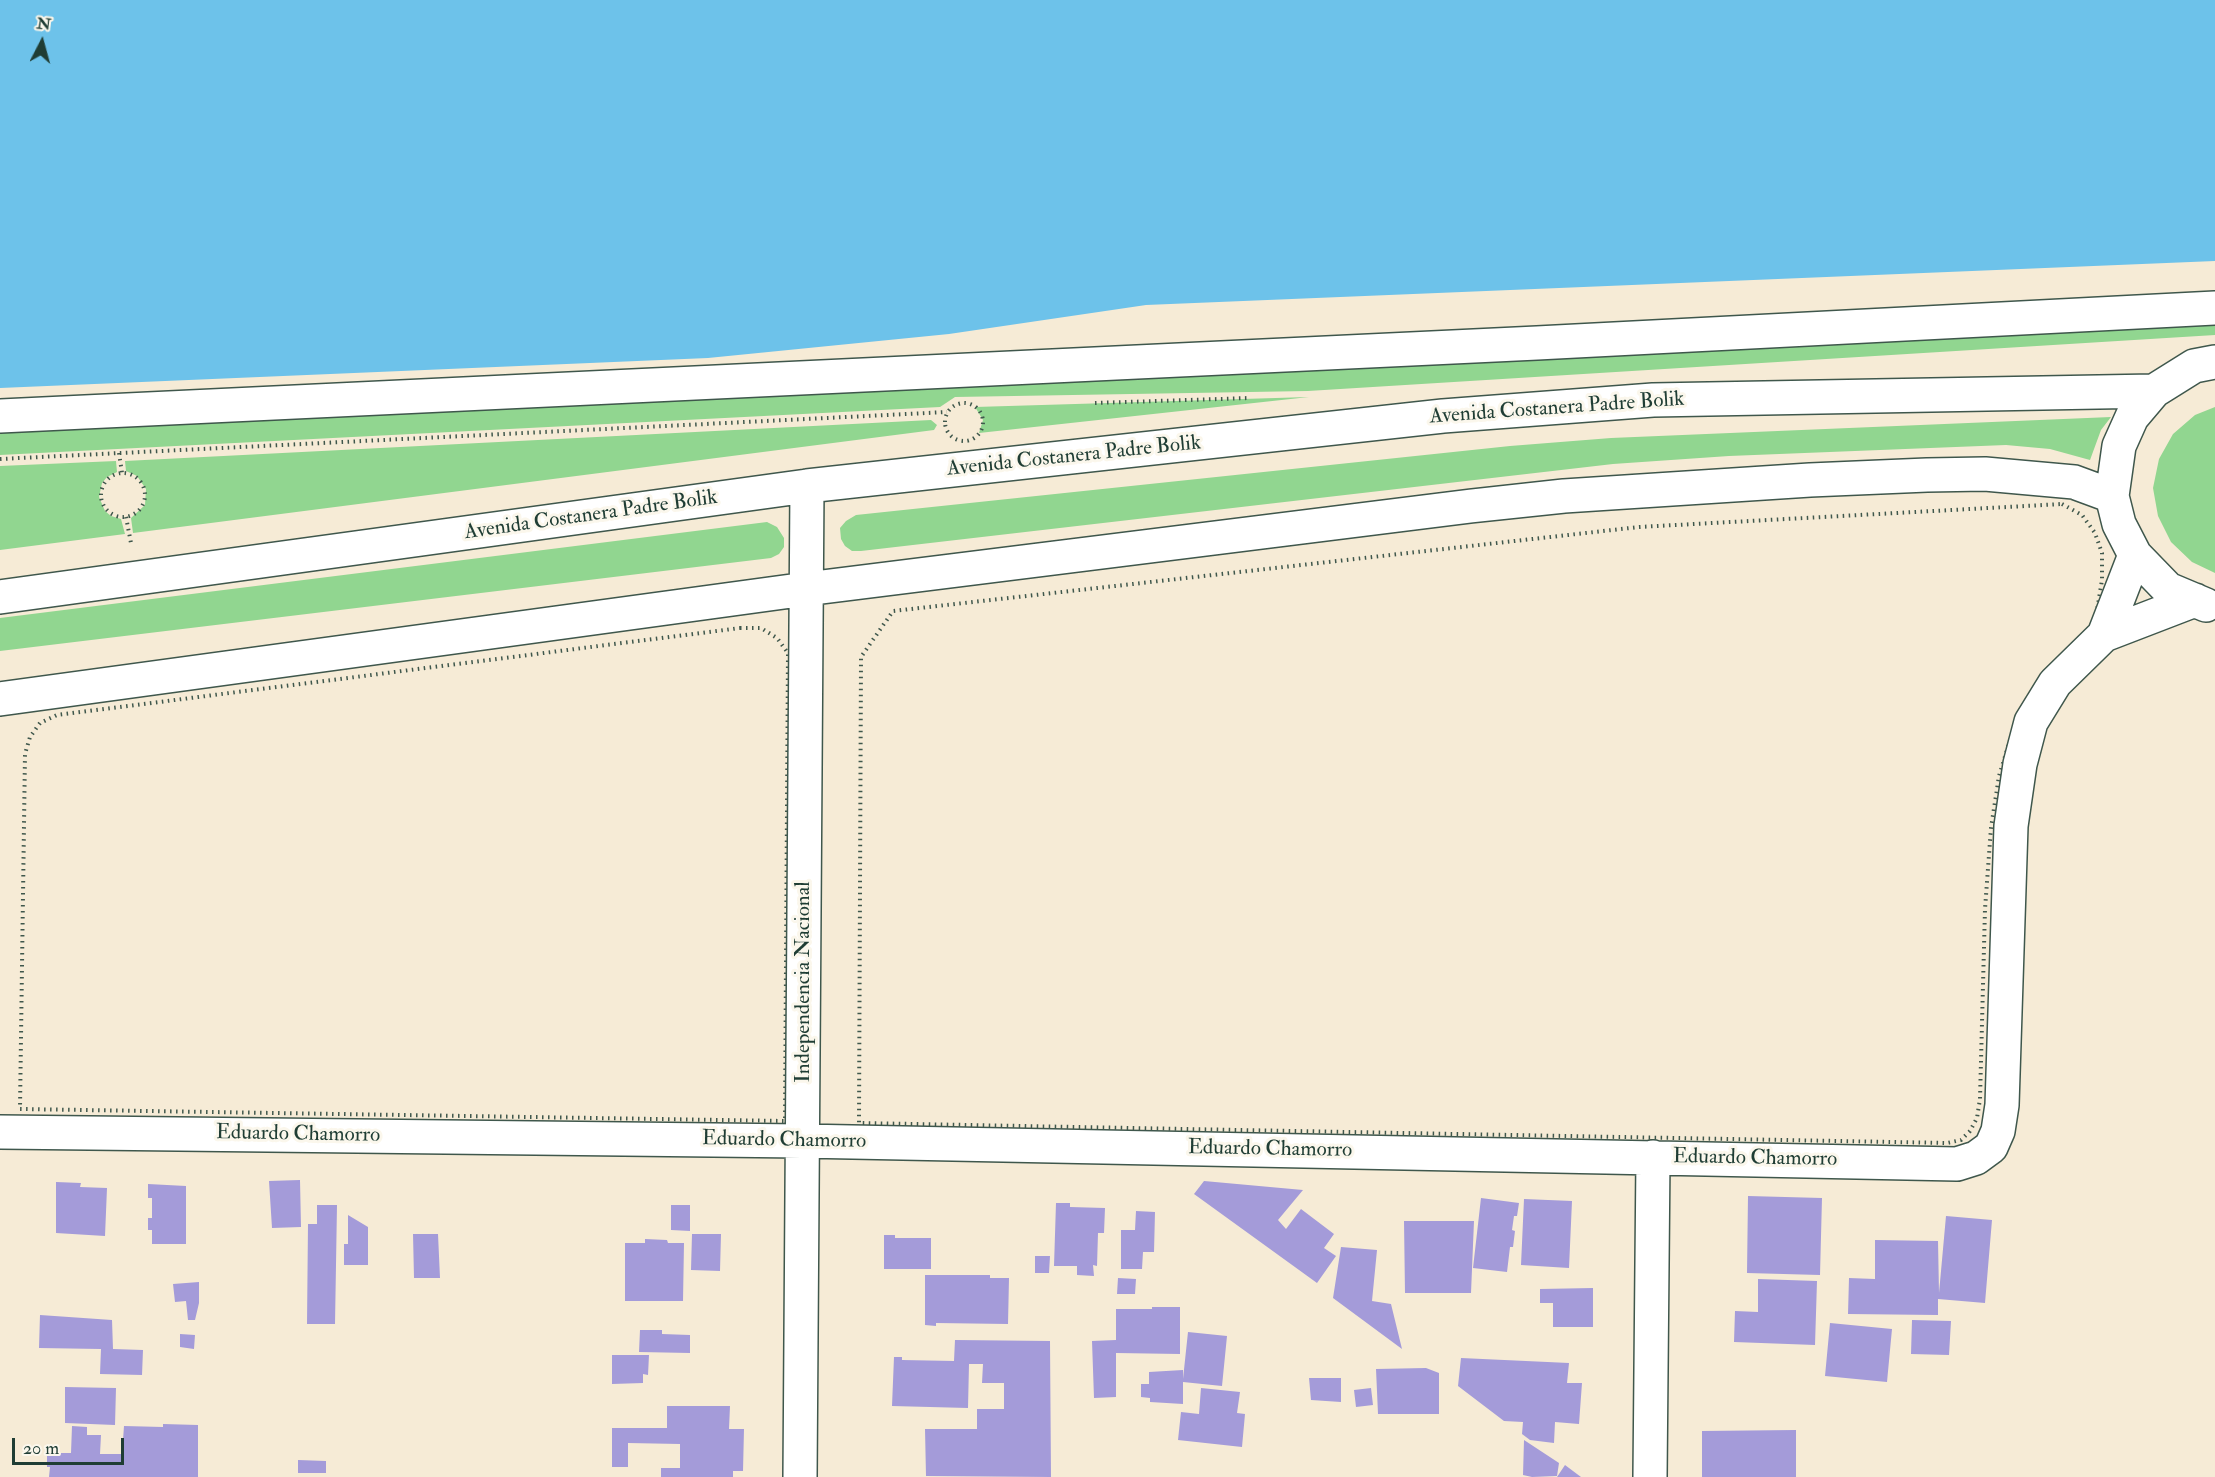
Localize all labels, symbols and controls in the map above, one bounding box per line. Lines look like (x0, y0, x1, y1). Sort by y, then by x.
north arrow (12, 12, 72, 72)
text: N (36, 13, 52, 35)
street label: Avenida Costanera Padre Bolik (1429, 388, 1685, 430)
street label: Avenida Costanera Padre Bolik (946, 431, 1202, 483)
street label: Avenida Costanera Padre Bolik (463, 486, 719, 546)
street label: Independencia Nacional (791, 881, 817, 1083)
street label: Eduardo Chamorro (216, 1121, 380, 1149)
street label: Eduardo Chamorro (702, 1127, 866, 1155)
street label: Eduardo Chamorro (1188, 1136, 1352, 1164)
street label: Eduardo Chamorro (1673, 1145, 1837, 1173)
scale bar (15, 1426, 128, 1464)
text: 20 m (23, 1437, 59, 1460)

